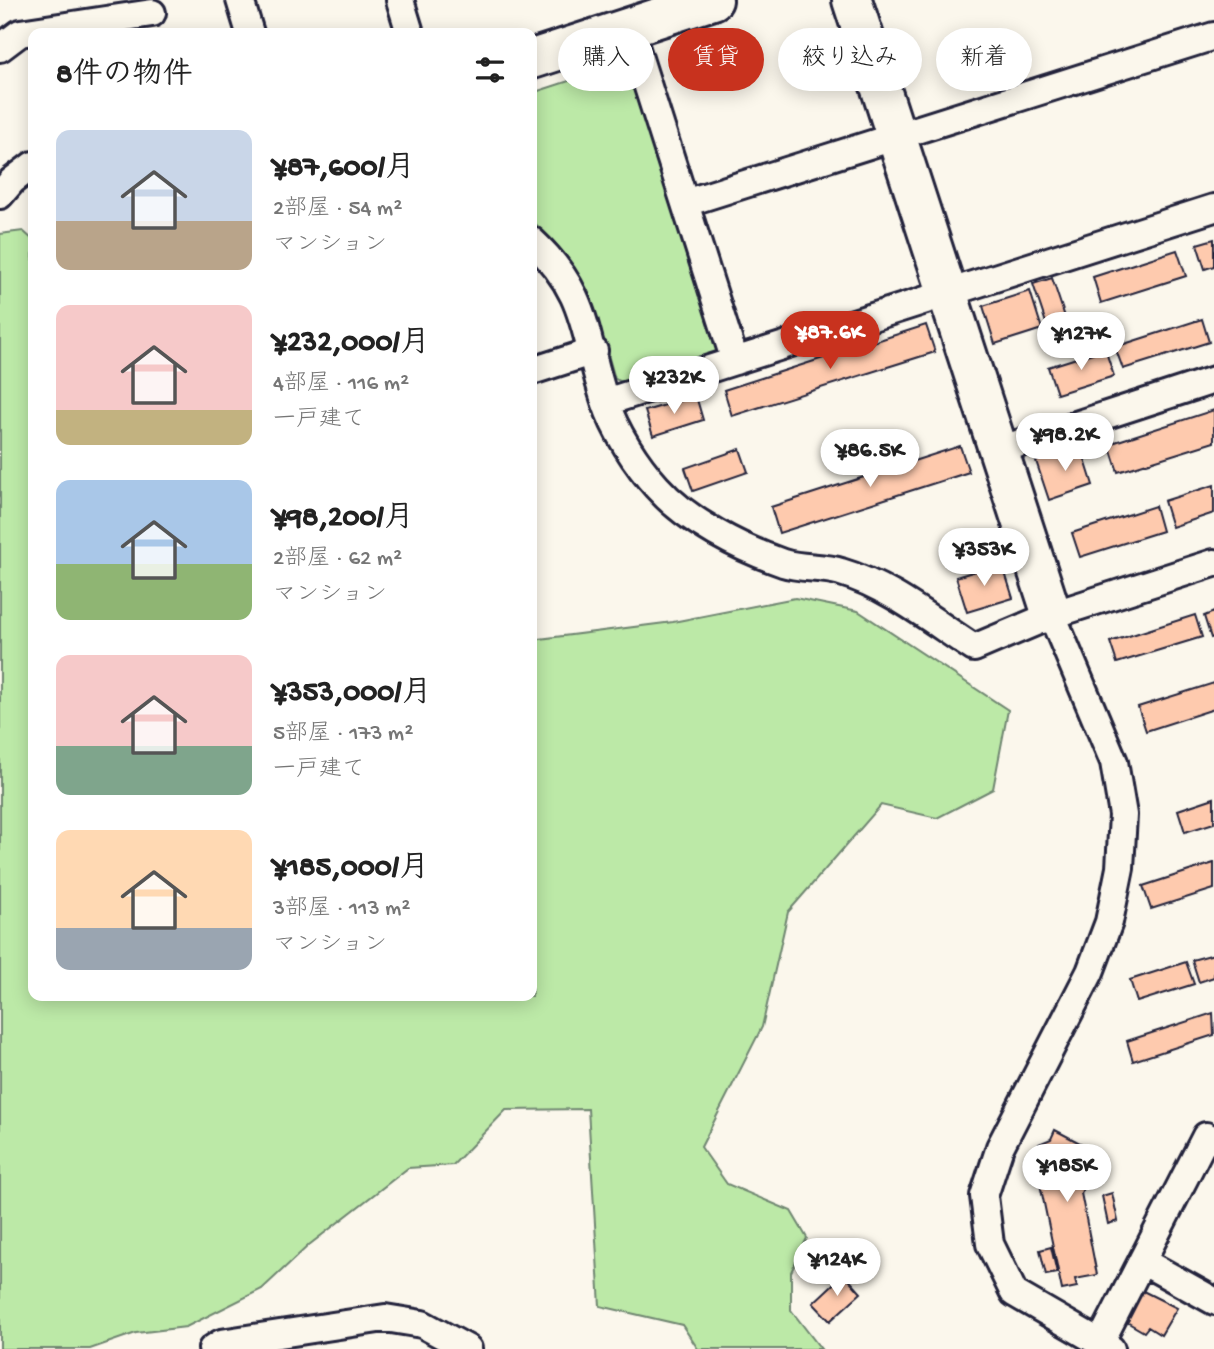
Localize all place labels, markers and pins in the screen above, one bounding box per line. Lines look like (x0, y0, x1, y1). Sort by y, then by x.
pin: ¥87.6K (773, 312, 887, 371)
pin: ¥127K (1032, 312, 1130, 372)
pin: ¥232K (625, 356, 723, 416)
pin: ¥98.2K (1008, 414, 1122, 473)
pin: ¥86.5K (813, 430, 927, 489)
pin: ¥353K (935, 528, 1033, 588)
pin: ¥185K (1018, 1144, 1116, 1204)
pin: ¥124K (788, 1238, 886, 1298)

